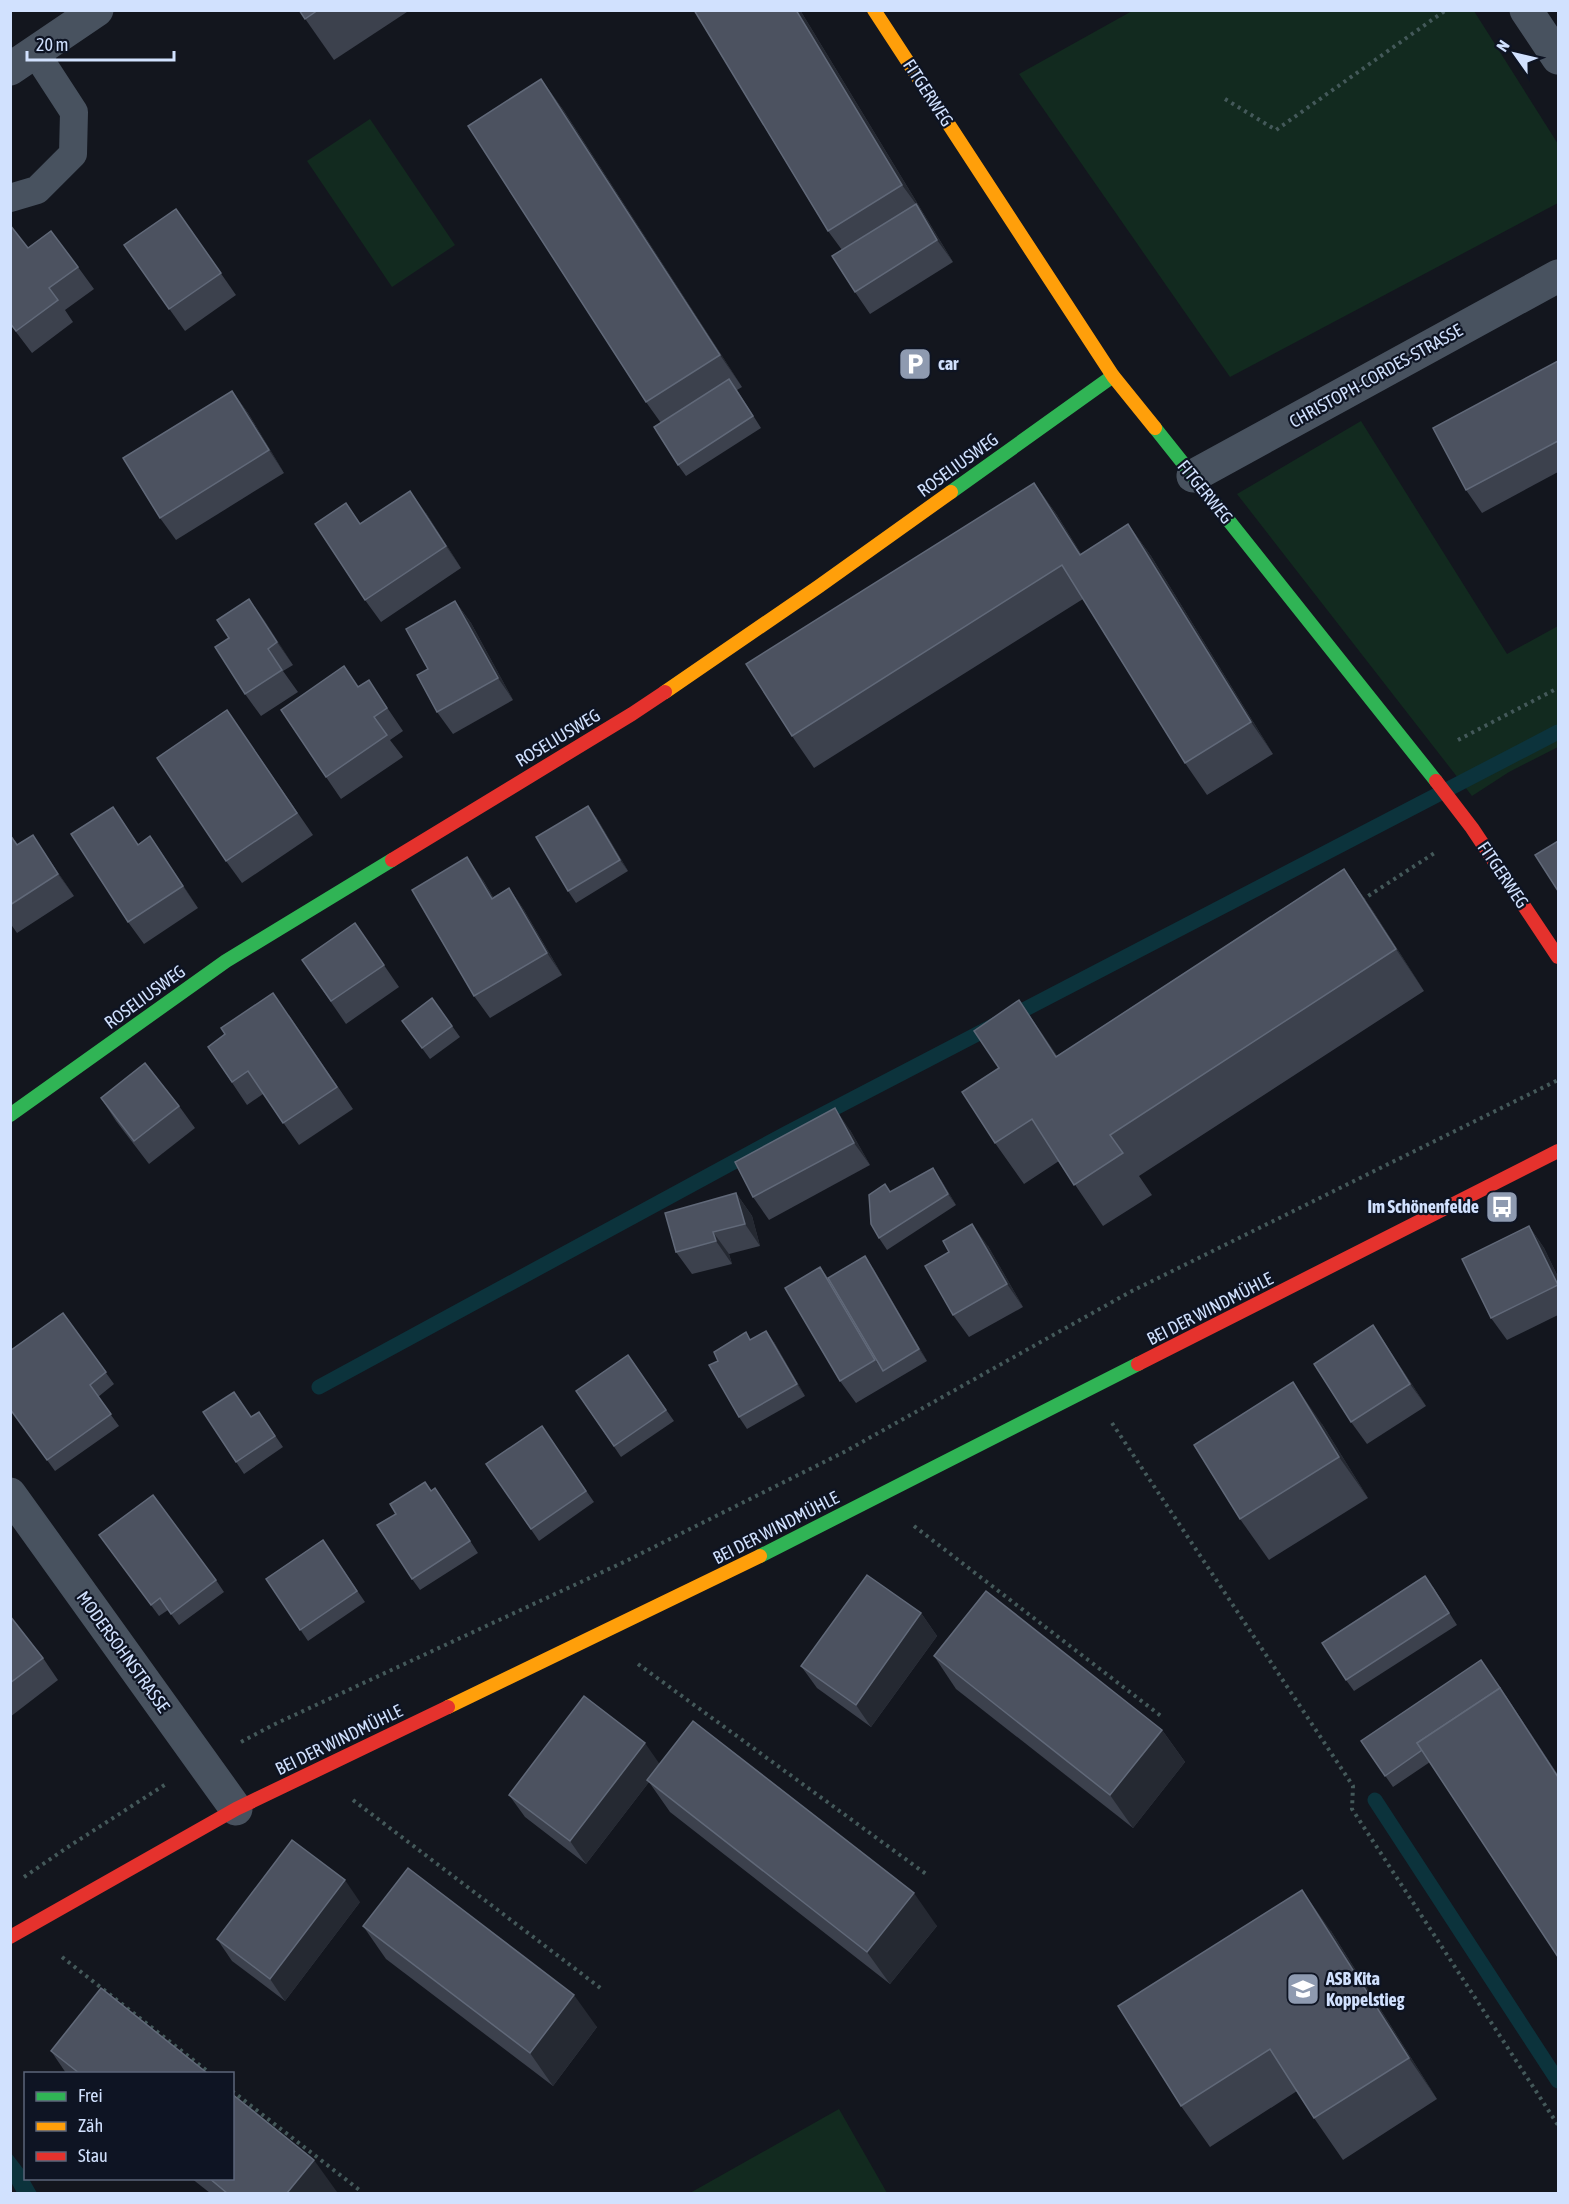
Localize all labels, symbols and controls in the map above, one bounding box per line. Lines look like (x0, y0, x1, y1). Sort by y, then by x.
scale bar (27, 24, 174, 62)
north arrow (1485, 24, 1545, 84)
text: 20 m (36, 34, 68, 55)
text: N (1492, 37, 1513, 55)
street label: FITGERWEG (899, 55, 958, 130)
street label: CHRISTOPH-CORDES-STRASSE (1286, 319, 1466, 432)
parking icon: car (897, 346, 933, 382)
place label: car (938, 353, 959, 374)
street label: ROSELIUSWEG (913, 428, 1002, 501)
street label: FITGERWEG (1173, 456, 1237, 528)
street label: ROSELIUSWEG (512, 704, 604, 771)
street label: FITGERWEG (1474, 837, 1533, 912)
street label: ROSELIUSWEG (100, 960, 189, 1033)
bus stop icon: Im Schönenfelde (1484, 1189, 1520, 1225)
place label: Im Schönenfelde (1368, 1196, 1479, 1217)
street label: BEI DER WINDMÜHLE (1143, 1268, 1277, 1349)
street label: BEI DER WINDMÜHLE (709, 1487, 843, 1568)
street label: MODERSOHNSTRASSE (72, 1587, 175, 1717)
street label: BEI DER WINDMÜHLE (272, 1700, 406, 1779)
place label: ASB Kita Koppelstieg (1325, 1968, 1405, 2010)
school or university icon: ASB Kita Koppelstieg (1285, 1971, 1321, 2007)
legend (24, 2072, 234, 2180)
text: Frei (78, 2085, 103, 2106)
text: Zäh (78, 2115, 103, 2136)
text: Stau (78, 2145, 108, 2166)

